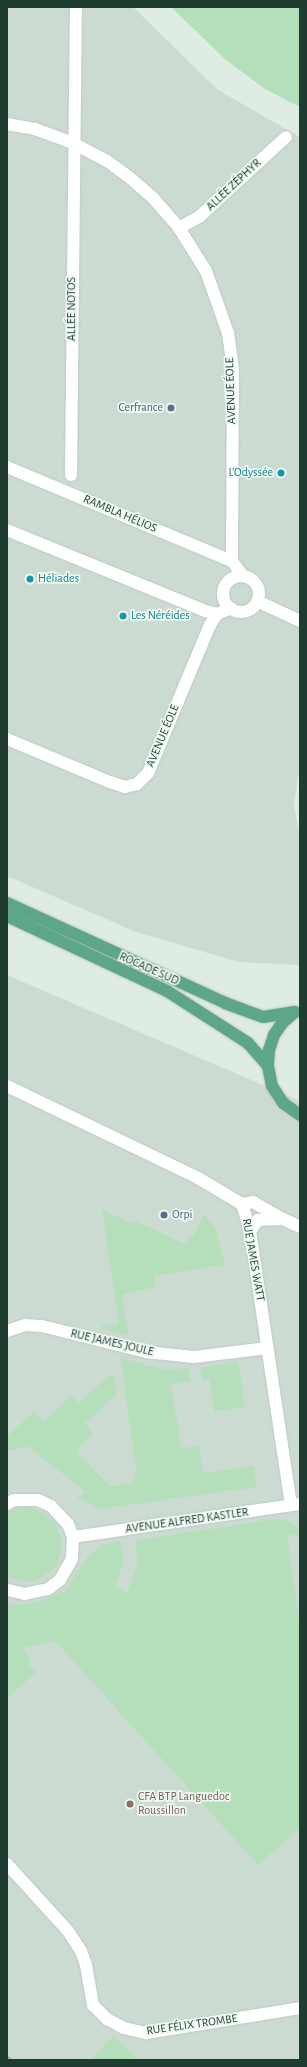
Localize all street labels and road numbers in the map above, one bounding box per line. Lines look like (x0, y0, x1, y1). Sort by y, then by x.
street label: ALLÉE ZÉPHYR (203, 156, 265, 214)
street label: ALLÉE NOTOS (65, 277, 79, 341)
street label: AVENUE ÉOLE (223, 357, 239, 425)
street label: RAMBLA HÉLIOS (81, 492, 159, 536)
street label: AVENUE ÉOLE (143, 702, 183, 770)
street label: ROCADE SUD (117, 949, 181, 989)
street label: RUE JAMES WATT (239, 1218, 267, 1302)
street label: RUE JAMES JOULE (69, 1326, 155, 1360)
street label: AVENUE ALFRED KASTLER (124, 1505, 250, 1537)
street label: RUE FÉLIX TROMBE (146, 2011, 238, 2039)

